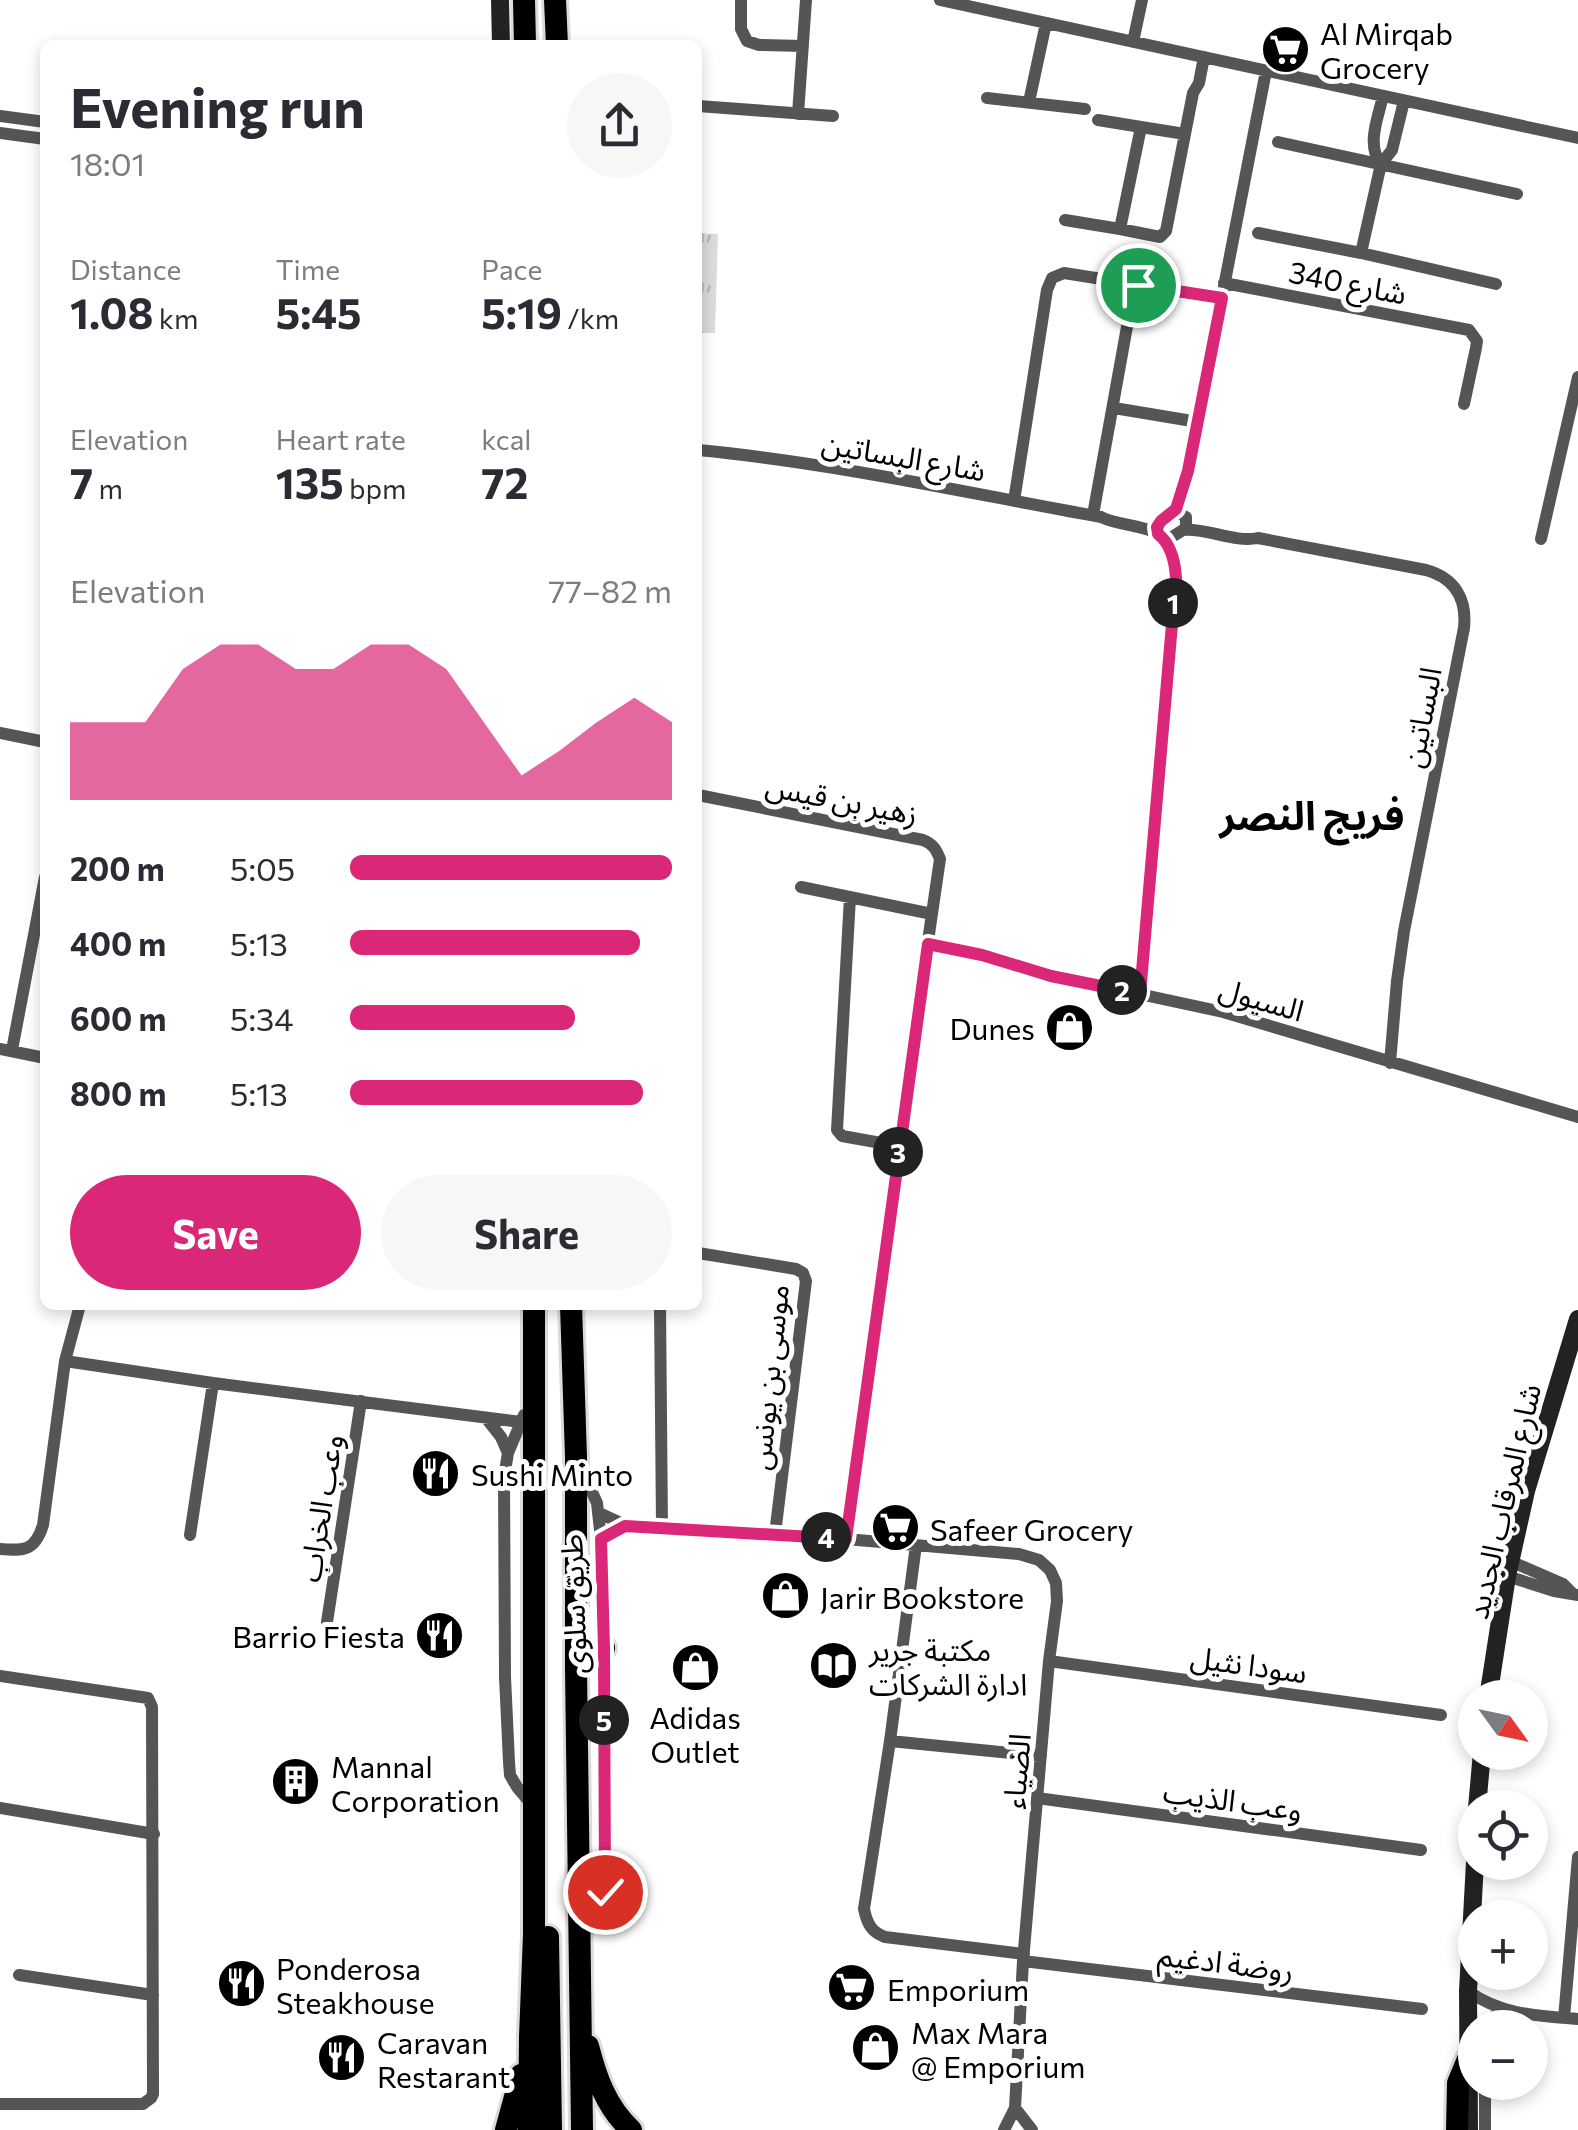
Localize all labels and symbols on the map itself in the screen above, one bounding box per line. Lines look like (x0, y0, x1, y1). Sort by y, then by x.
place label: Al Mirqab Grocery (1320, 14, 1453, 85)
supermarket icon: Al Mirqab Grocery (1259, 23, 1311, 75)
pin (1096, 243, 1181, 328)
street label: شارع 340 (1285, 251, 1410, 316)
street label: شارع البساتين (818, 422, 989, 494)
pin: 1 (1148, 578, 1198, 628)
street label: البساتين (1392, 664, 1449, 771)
street label: زهير بن قيس (763, 765, 921, 832)
district label: فريج النصر (1218, 789, 1404, 846)
pin: 2 (1097, 965, 1147, 1015)
street label: السيول (1215, 968, 1309, 1030)
shop icon: Dunes (1044, 1001, 1096, 1053)
place label: Dunes (949, 1009, 1035, 1046)
pin: 3 (873, 1127, 923, 1177)
street label: موسى بن يونس (739, 1282, 796, 1472)
street label: شارع المرقاب الجديد (1457, 1380, 1553, 1623)
street label: وعب الخراب (289, 1431, 350, 1585)
restaurant icon: Sushi Minto (410, 1447, 462, 1499)
place label: Sushi Minto (471, 1455, 633, 1492)
supermarket icon: Safeer Grocery (869, 1502, 921, 1554)
place label: Safeer Grocery (930, 1510, 1133, 1547)
pin: 4 (801, 1512, 851, 1562)
street label: طريق سلوى (551, 1533, 595, 1674)
shop icon: Jarir Bookstore (759, 1570, 811, 1622)
place label: Jarir Bookstore (820, 1578, 1024, 1615)
restaurant icon: Barrio Fiesta (414, 1609, 466, 1661)
place label: Barrio Fiesta (232, 1617, 405, 1654)
place label: مكتبة جرير ادارة الشركات (868, 1630, 1027, 1702)
street label: سودا نثيل (1188, 1637, 1310, 1690)
library icon: مكتبة جرير ادارة الشركات (808, 1639, 860, 1691)
shop icon: Adidas Outlet (669, 1641, 721, 1693)
north arrow (1458, 1680, 1548, 1770)
pin: 5 (579, 1695, 629, 1745)
place label: Adidas Outlet (649, 1698, 741, 1769)
street label: الضياء (993, 1732, 1037, 1810)
place label: Mannal Corporation (331, 1747, 500, 1818)
building icon: Mannal Corporation (270, 1756, 322, 1808)
street label: وعب الذيب (1161, 1771, 1305, 1828)
pin (563, 1850, 648, 1935)
street label: روضة ادغيم (1155, 1934, 1296, 1995)
place label: Ponderosa Steakhouse (276, 1949, 435, 2020)
restaurant icon: Ponderosa Steakhouse (215, 1958, 267, 2010)
supermarket icon: Emporium (826, 1962, 878, 2014)
place label: Emporium (887, 1970, 1029, 2007)
place label: Max Mara @ Emporium (911, 2013, 1086, 2084)
shop icon: Max Mara @ Emporium (850, 2022, 902, 2074)
place label: Caravan Restarant (377, 2023, 510, 2094)
restaurant icon: Caravan Restarant (316, 2032, 368, 2084)

